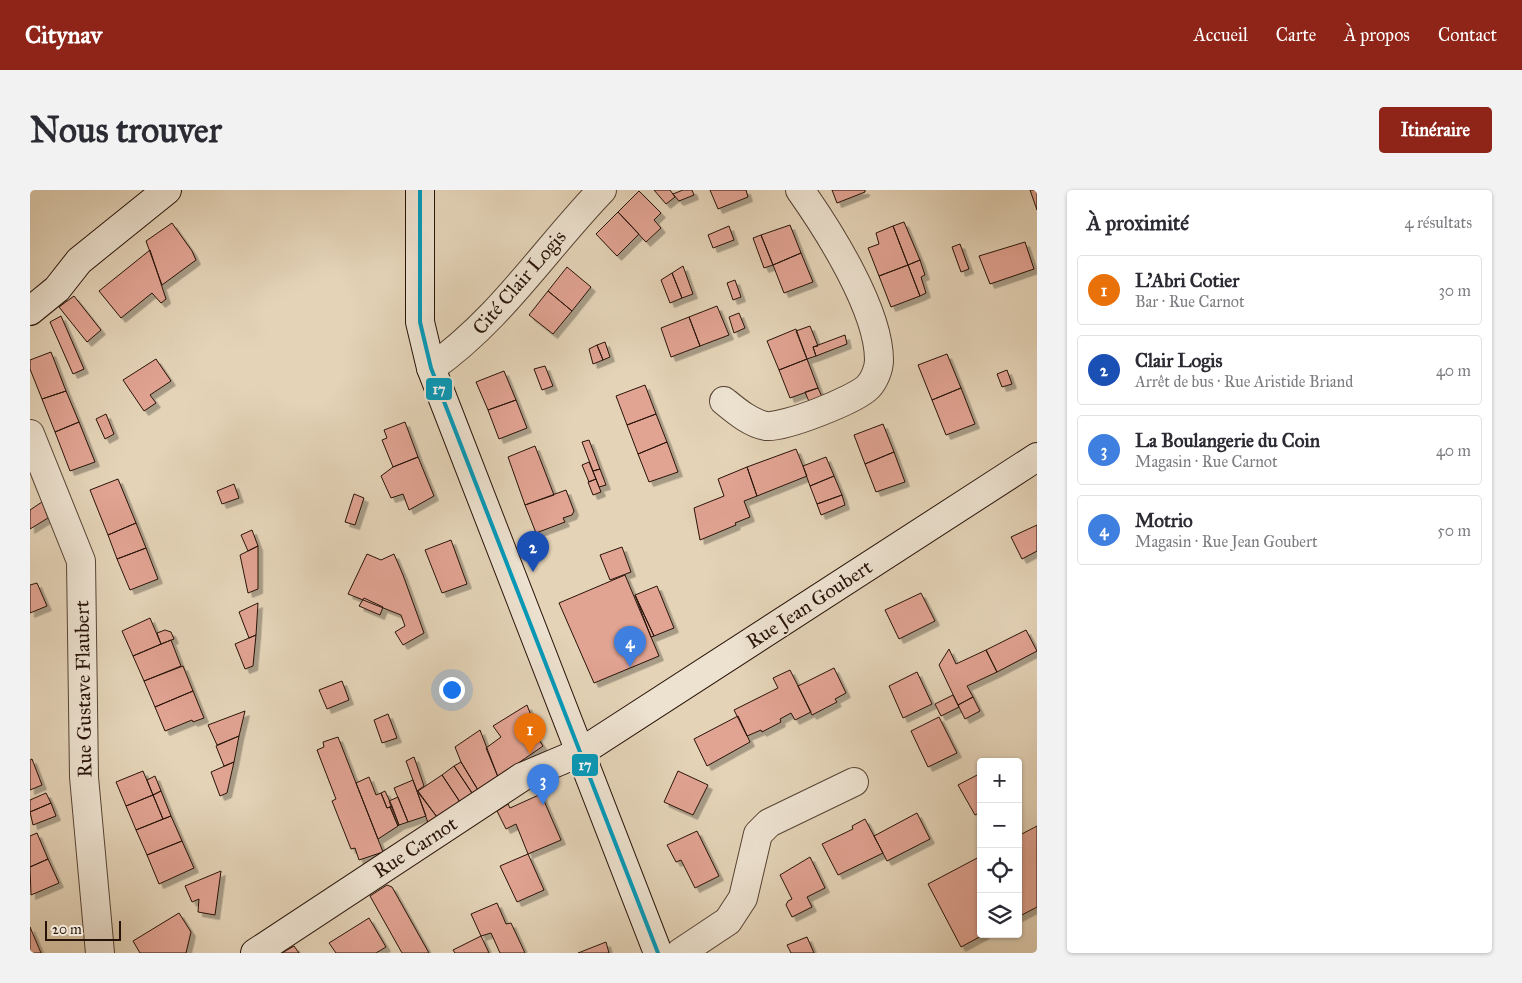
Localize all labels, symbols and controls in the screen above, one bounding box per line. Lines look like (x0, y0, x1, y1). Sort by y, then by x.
text: Citynav (25, 20, 102, 50)
text: Accueil (1194, 24, 1248, 46)
text: Carte (1276, 24, 1316, 46)
text: À propos (1344, 24, 1410, 46)
text: Contact (1438, 24, 1497, 46)
button: Itinéraire (1379, 107, 1492, 153)
text: Nous trouver (30, 109, 222, 152)
text: À proximité (1087, 210, 1189, 236)
text: 4 résultats (1405, 213, 1472, 232)
street label: Cité Clair Logis (467, 225, 572, 340)
text: L'Abri Cotier (1135, 269, 1239, 292)
text: 1 (1101, 281, 1107, 300)
text: 30 m (1438, 281, 1471, 300)
text: Bar · Rue Carnot (1135, 292, 1245, 311)
text: Clair Logis (1135, 349, 1222, 372)
text: 2 (1100, 361, 1108, 380)
text: 40 m (1436, 361, 1471, 380)
text: Arrêt de bus · Rue Aristide Briand (1135, 372, 1353, 391)
line badge: 17 (425, 377, 453, 401)
text: 17 (432, 381, 446, 398)
text: La Boulangerie du Coin (1135, 429, 1320, 452)
text: 3 (1101, 441, 1107, 460)
text: 40 m (1436, 441, 1471, 460)
text: Magasin · Rue Carnot (1135, 452, 1278, 471)
text: Motrio (1135, 509, 1193, 532)
text: 4 (1100, 521, 1108, 540)
text: 50 m (1437, 521, 1471, 540)
pin: 2 (517, 531, 549, 572)
text: Magasin · Rue Jean Goubert (1135, 532, 1318, 551)
street label: Rue Jean Goubert (742, 554, 877, 654)
street label: Rue Gustave Flaubert (69, 600, 97, 778)
pin: 4 (614, 626, 646, 667)
your location (439, 677, 465, 703)
pin: 1 (514, 713, 546, 754)
line badge: 17 (571, 753, 599, 777)
text: 17 (578, 757, 592, 774)
map controls (977, 758, 1022, 938)
button: + (977, 758, 1022, 803)
pin: 3 (527, 764, 559, 805)
button: − (977, 803, 1022, 848)
street label: Rue Carnot (369, 811, 461, 883)
button: locate (977, 848, 1022, 893)
button: layers (977, 893, 1022, 938)
scale bar (45, 918, 121, 941)
text: 20 m (52, 921, 82, 938)

